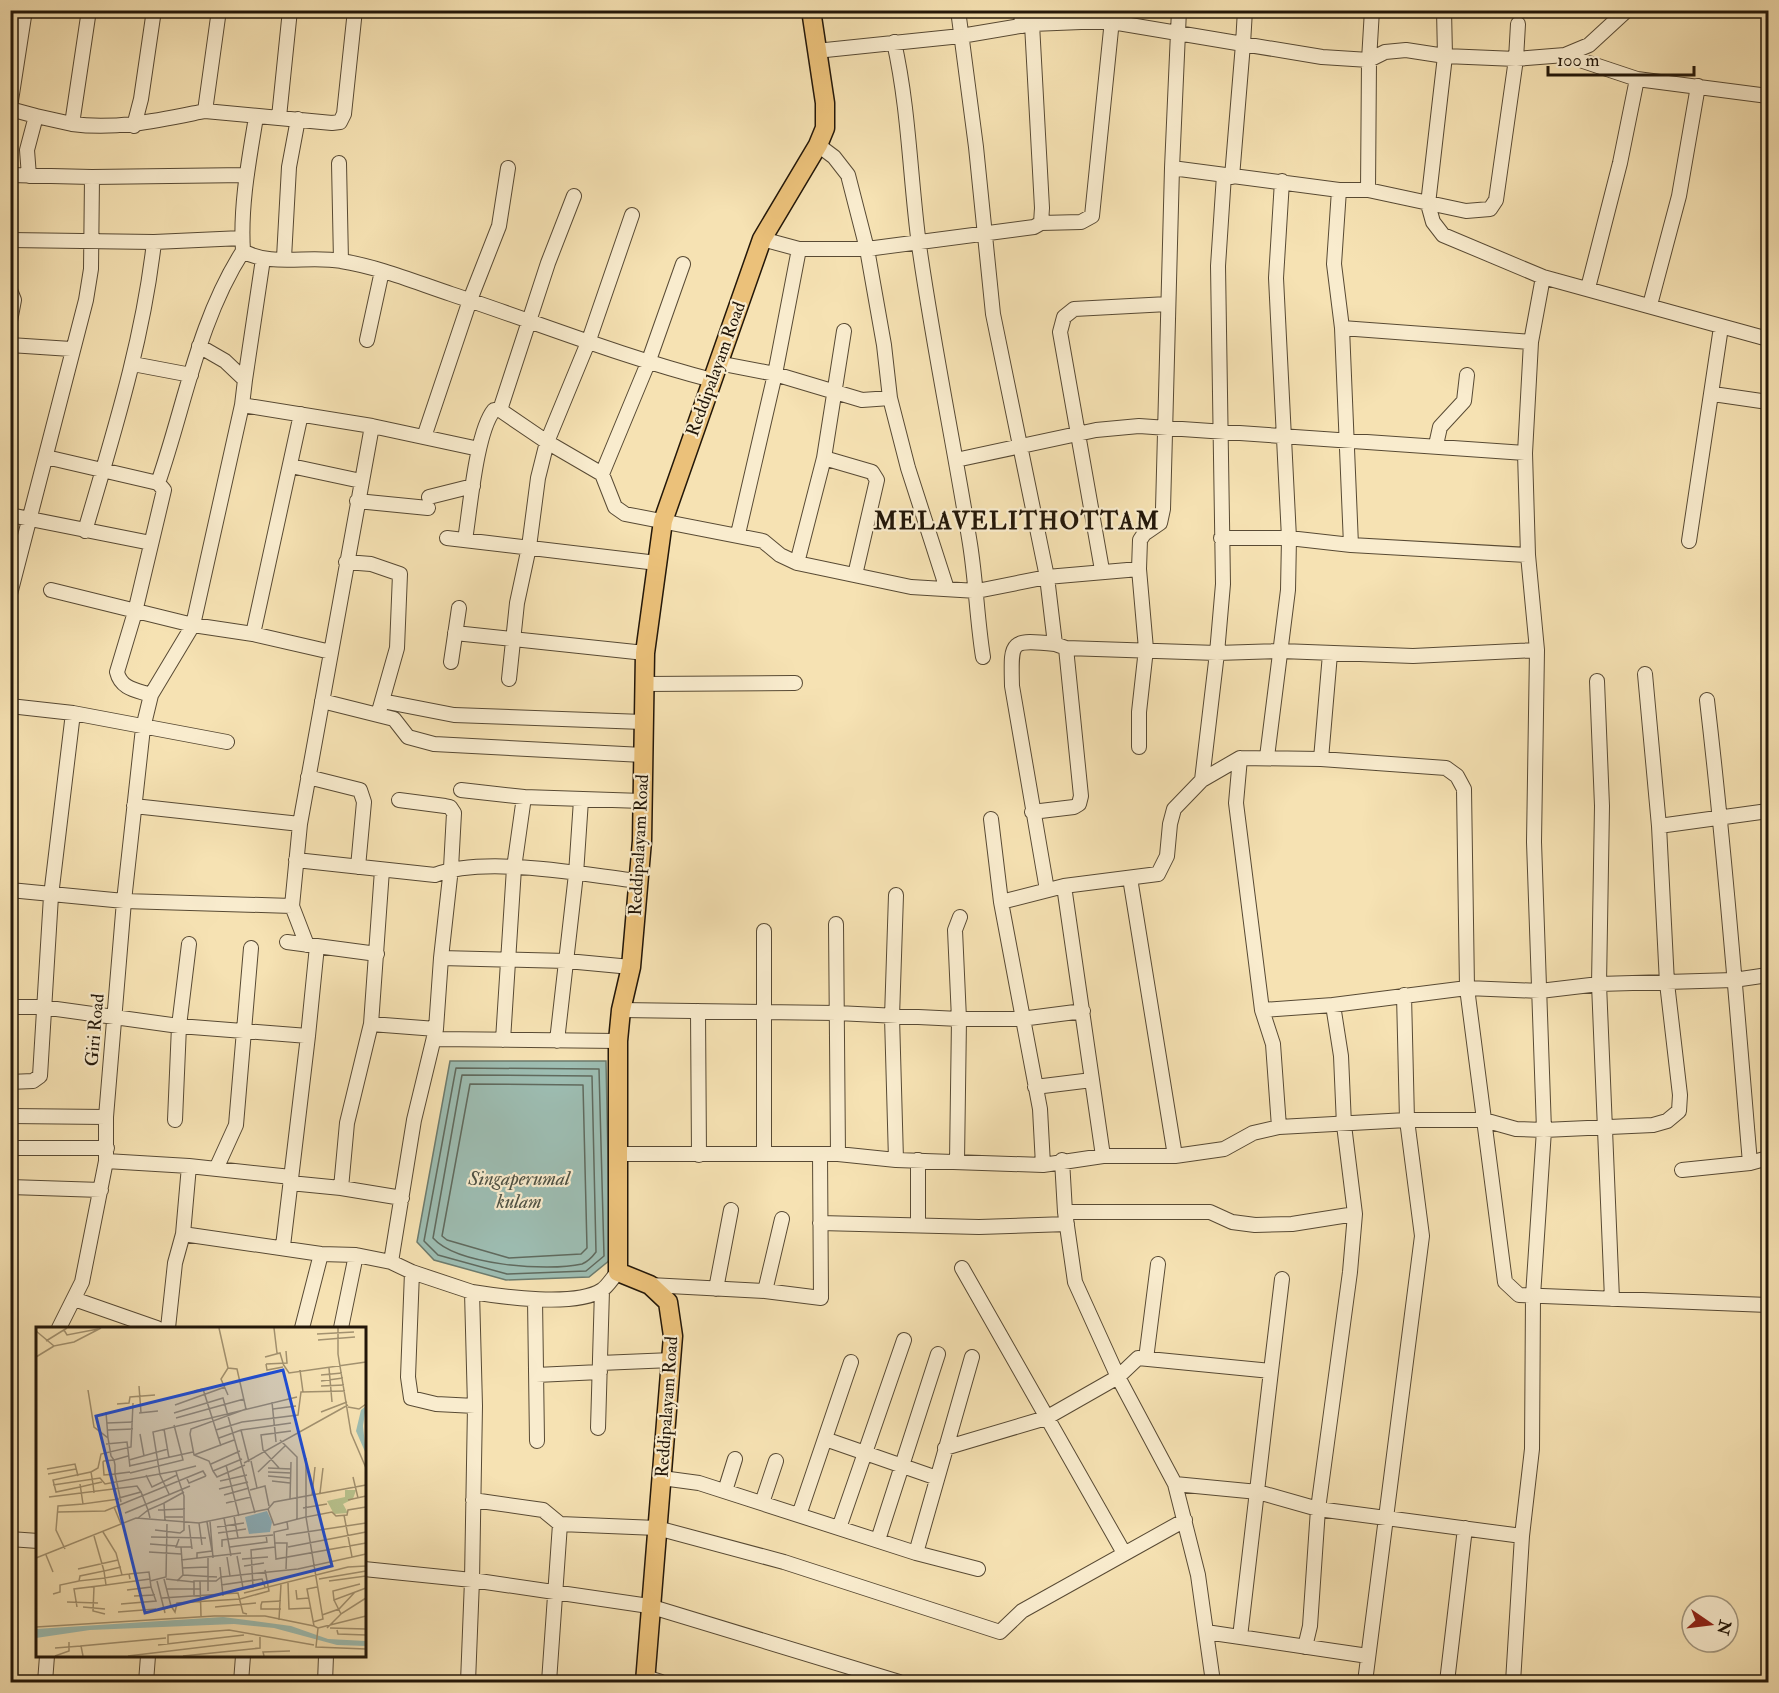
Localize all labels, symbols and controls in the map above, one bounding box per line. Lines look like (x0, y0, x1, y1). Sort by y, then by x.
scale bar (1548, 39, 1694, 77)
text: 100 m (1557, 49, 1600, 72)
street label: Reddipalayam Road (681, 298, 751, 440)
district label: MELAVELITHOTTAM (873, 506, 1160, 537)
street label: Reddipalayam Road (624, 774, 654, 916)
street label: Giri Road (80, 993, 110, 1067)
water label: Singaperumal kulam (467, 1166, 572, 1214)
inset map (36, 1327, 366, 1657)
street label: Reddipalayam Road (651, 1335, 683, 1478)
north arrow (1680, 1594, 1740, 1654)
text: N (1712, 1617, 1735, 1637)

